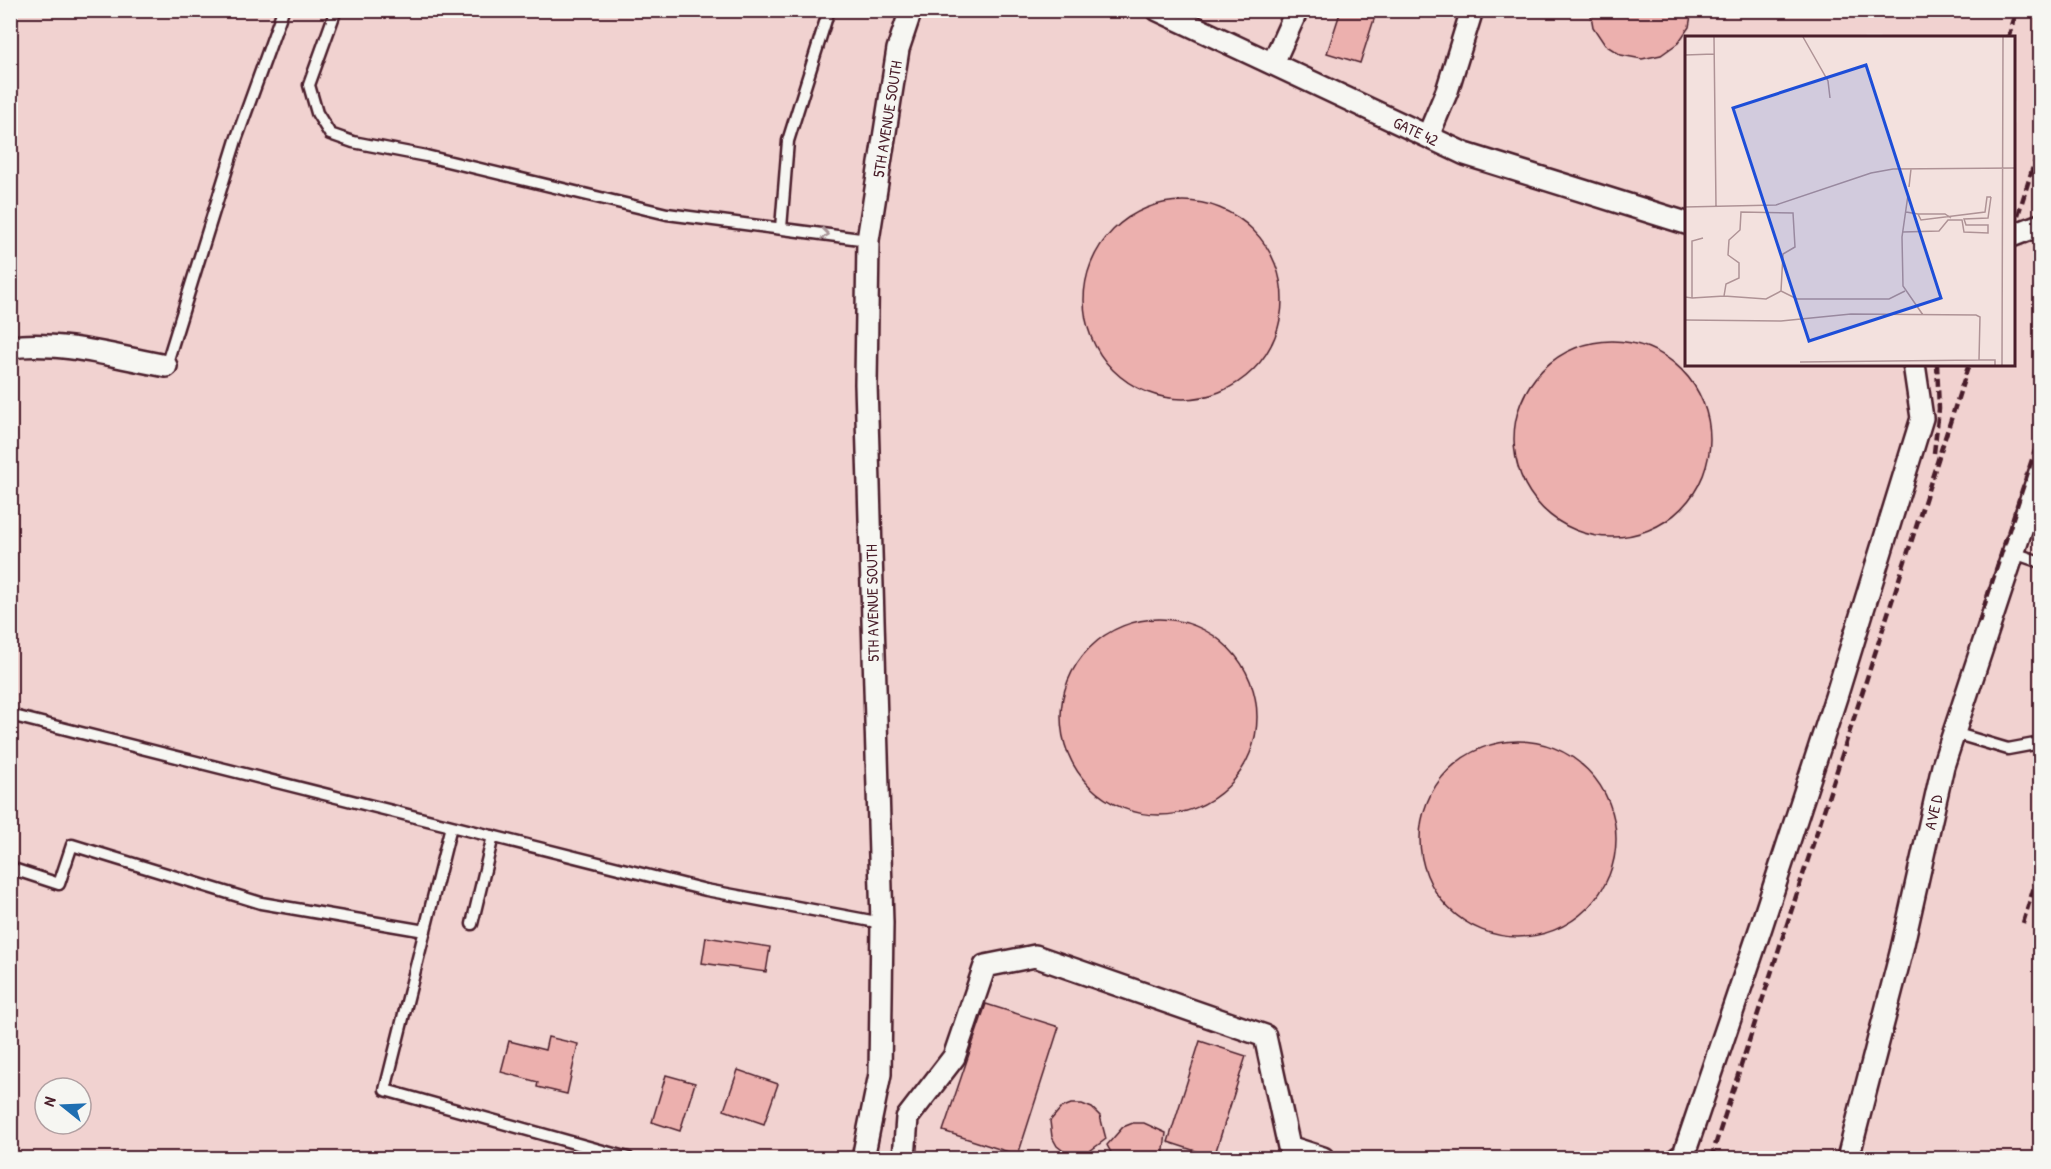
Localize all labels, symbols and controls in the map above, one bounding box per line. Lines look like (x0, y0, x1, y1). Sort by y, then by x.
inset map (1685, 36, 2015, 366)
street label: 5TH AVENUE SOUTH (867, 59, 907, 179)
street label: GATE 42 (1390, 111, 1443, 151)
one-way arrow (820, 227, 829, 240)
street label: 5TH AVENUE SOUTH (860, 544, 884, 662)
street label: AVE D (1918, 792, 1948, 832)
north arrow (33, 1076, 93, 1136)
text: N (37, 1093, 61, 1109)

